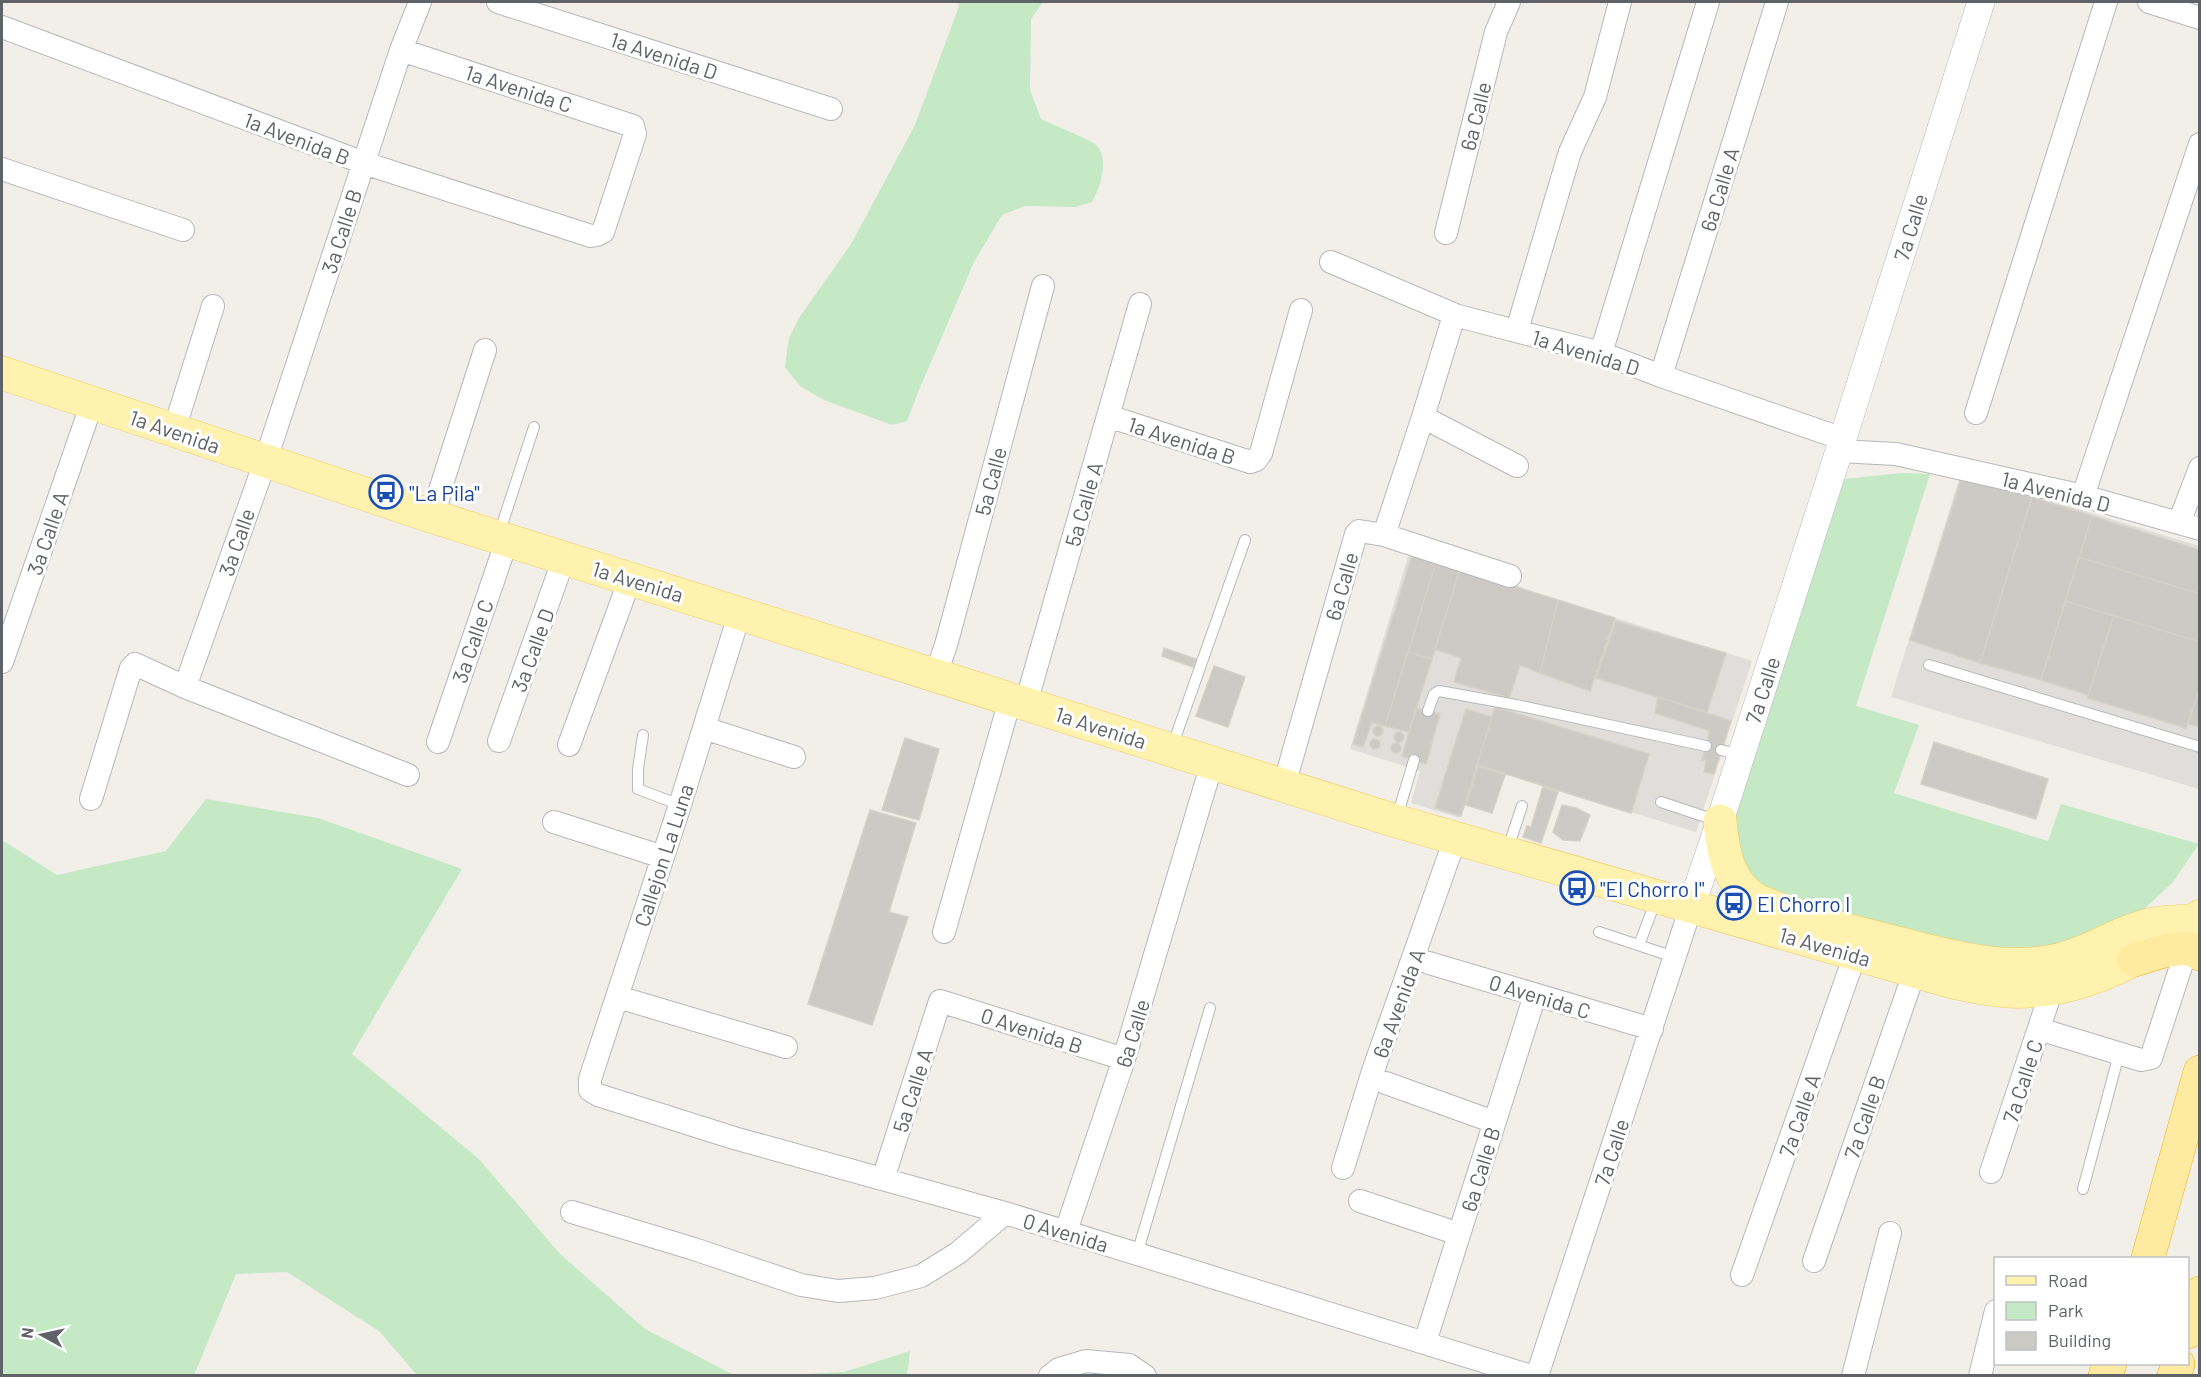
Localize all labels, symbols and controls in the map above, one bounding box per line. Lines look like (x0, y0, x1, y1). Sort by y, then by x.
street label: 1a Avenida D (607, 26, 721, 84)
street label: 1a Avenida C (462, 59, 576, 117)
street label: 6a Calle (1454, 79, 1496, 153)
street label: 1a Avenida B (240, 106, 354, 170)
street label: 6a Calle A (1694, 144, 1744, 234)
street label: 3a Calle B (316, 186, 366, 276)
street label: 7a Calle (1888, 190, 1932, 264)
street label: 1a Avenida D (1529, 324, 1643, 380)
street label: 1a Avenida (126, 404, 224, 458)
street label: 1a Avenida B (1125, 411, 1239, 469)
street label: 5a Calle (969, 444, 1011, 518)
street label: 5a Calle A (1059, 459, 1107, 549)
street label: 1a Avenida D (1999, 465, 2113, 517)
bus stop icon: "La Pila" (368, 474, 404, 510)
place label: "La Pila" (409, 480, 480, 505)
street label: 3a Calle A (21, 488, 73, 578)
street label: 3a Calle (213, 505, 259, 579)
street label: 6a Calle (1319, 549, 1363, 623)
street label: 1a Avenida (589, 555, 687, 607)
street label: 3a Calle C (446, 596, 498, 686)
street label: 3a Calle D (505, 605, 559, 695)
street label: 7a Calle (1739, 653, 1785, 727)
street label: 1a Avenida (1052, 701, 1150, 753)
street label: Callejon La Luna (628, 781, 698, 929)
bus stop icon: "El Chorro I" (1559, 870, 1595, 906)
place label: "El Chorro I" (1600, 876, 1704, 901)
bus stop icon: El Chorro I (1716, 885, 1752, 921)
place label: El Chorro I (1757, 891, 1850, 916)
street label: 1a Avenida (1776, 921, 1874, 971)
street label: 6a Avenida A (1367, 945, 1429, 1061)
street label: 0 Avenida C (1486, 969, 1594, 1023)
street label: 6a Calle (1110, 996, 1154, 1070)
street label: 0 Avenida B (978, 1002, 1086, 1058)
street label: 7a Calle C (1997, 1036, 2047, 1126)
street label: 5a Calle A (887, 1045, 937, 1135)
street label: 7a Calle A (1773, 1070, 1825, 1160)
street label: 7a Calle B (1838, 1072, 1890, 1162)
street label: 7a Calle (1588, 1115, 1634, 1189)
street label: 6a Calle B (1455, 1124, 1505, 1214)
street label: 0 Avenida (1020, 1207, 1112, 1257)
legend (1994, 1257, 2189, 1365)
text: Road (2048, 1269, 2088, 1291)
text: Park (2048, 1299, 2083, 1321)
north arrow (12, 1305, 72, 1365)
text: N (17, 1326, 37, 1339)
text: Building (2048, 1329, 2111, 1351)

